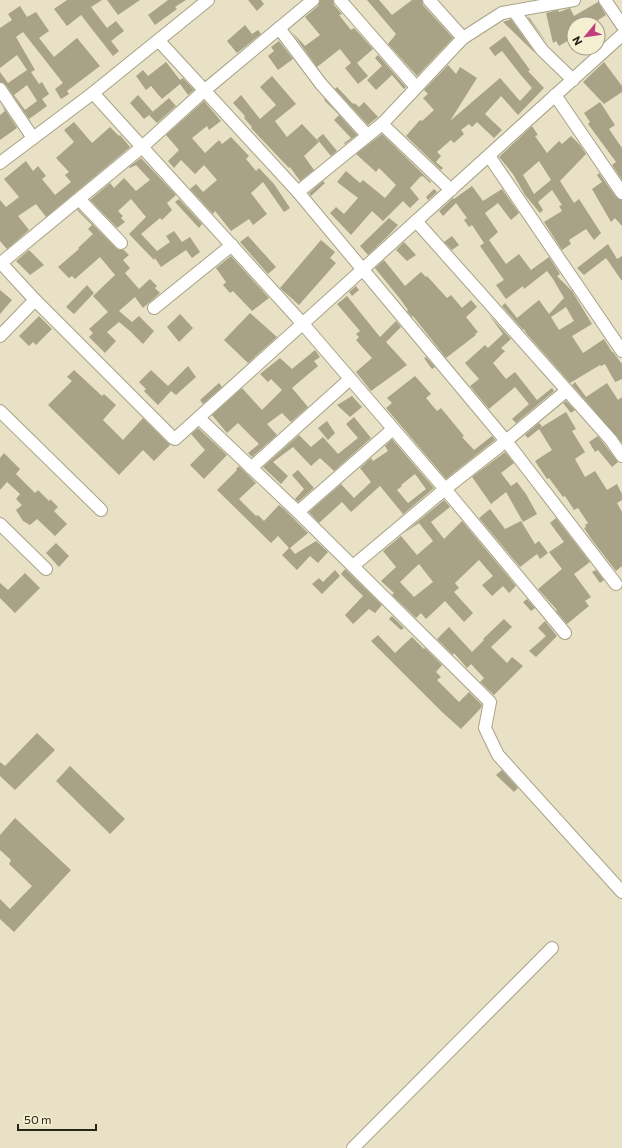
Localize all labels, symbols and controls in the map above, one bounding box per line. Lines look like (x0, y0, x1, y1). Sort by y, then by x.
north arrow (566, 16, 606, 56)
text: N (569, 34, 585, 48)
scale bar (18, 1106, 96, 1132)
text: 50 m (24, 1112, 52, 1126)

